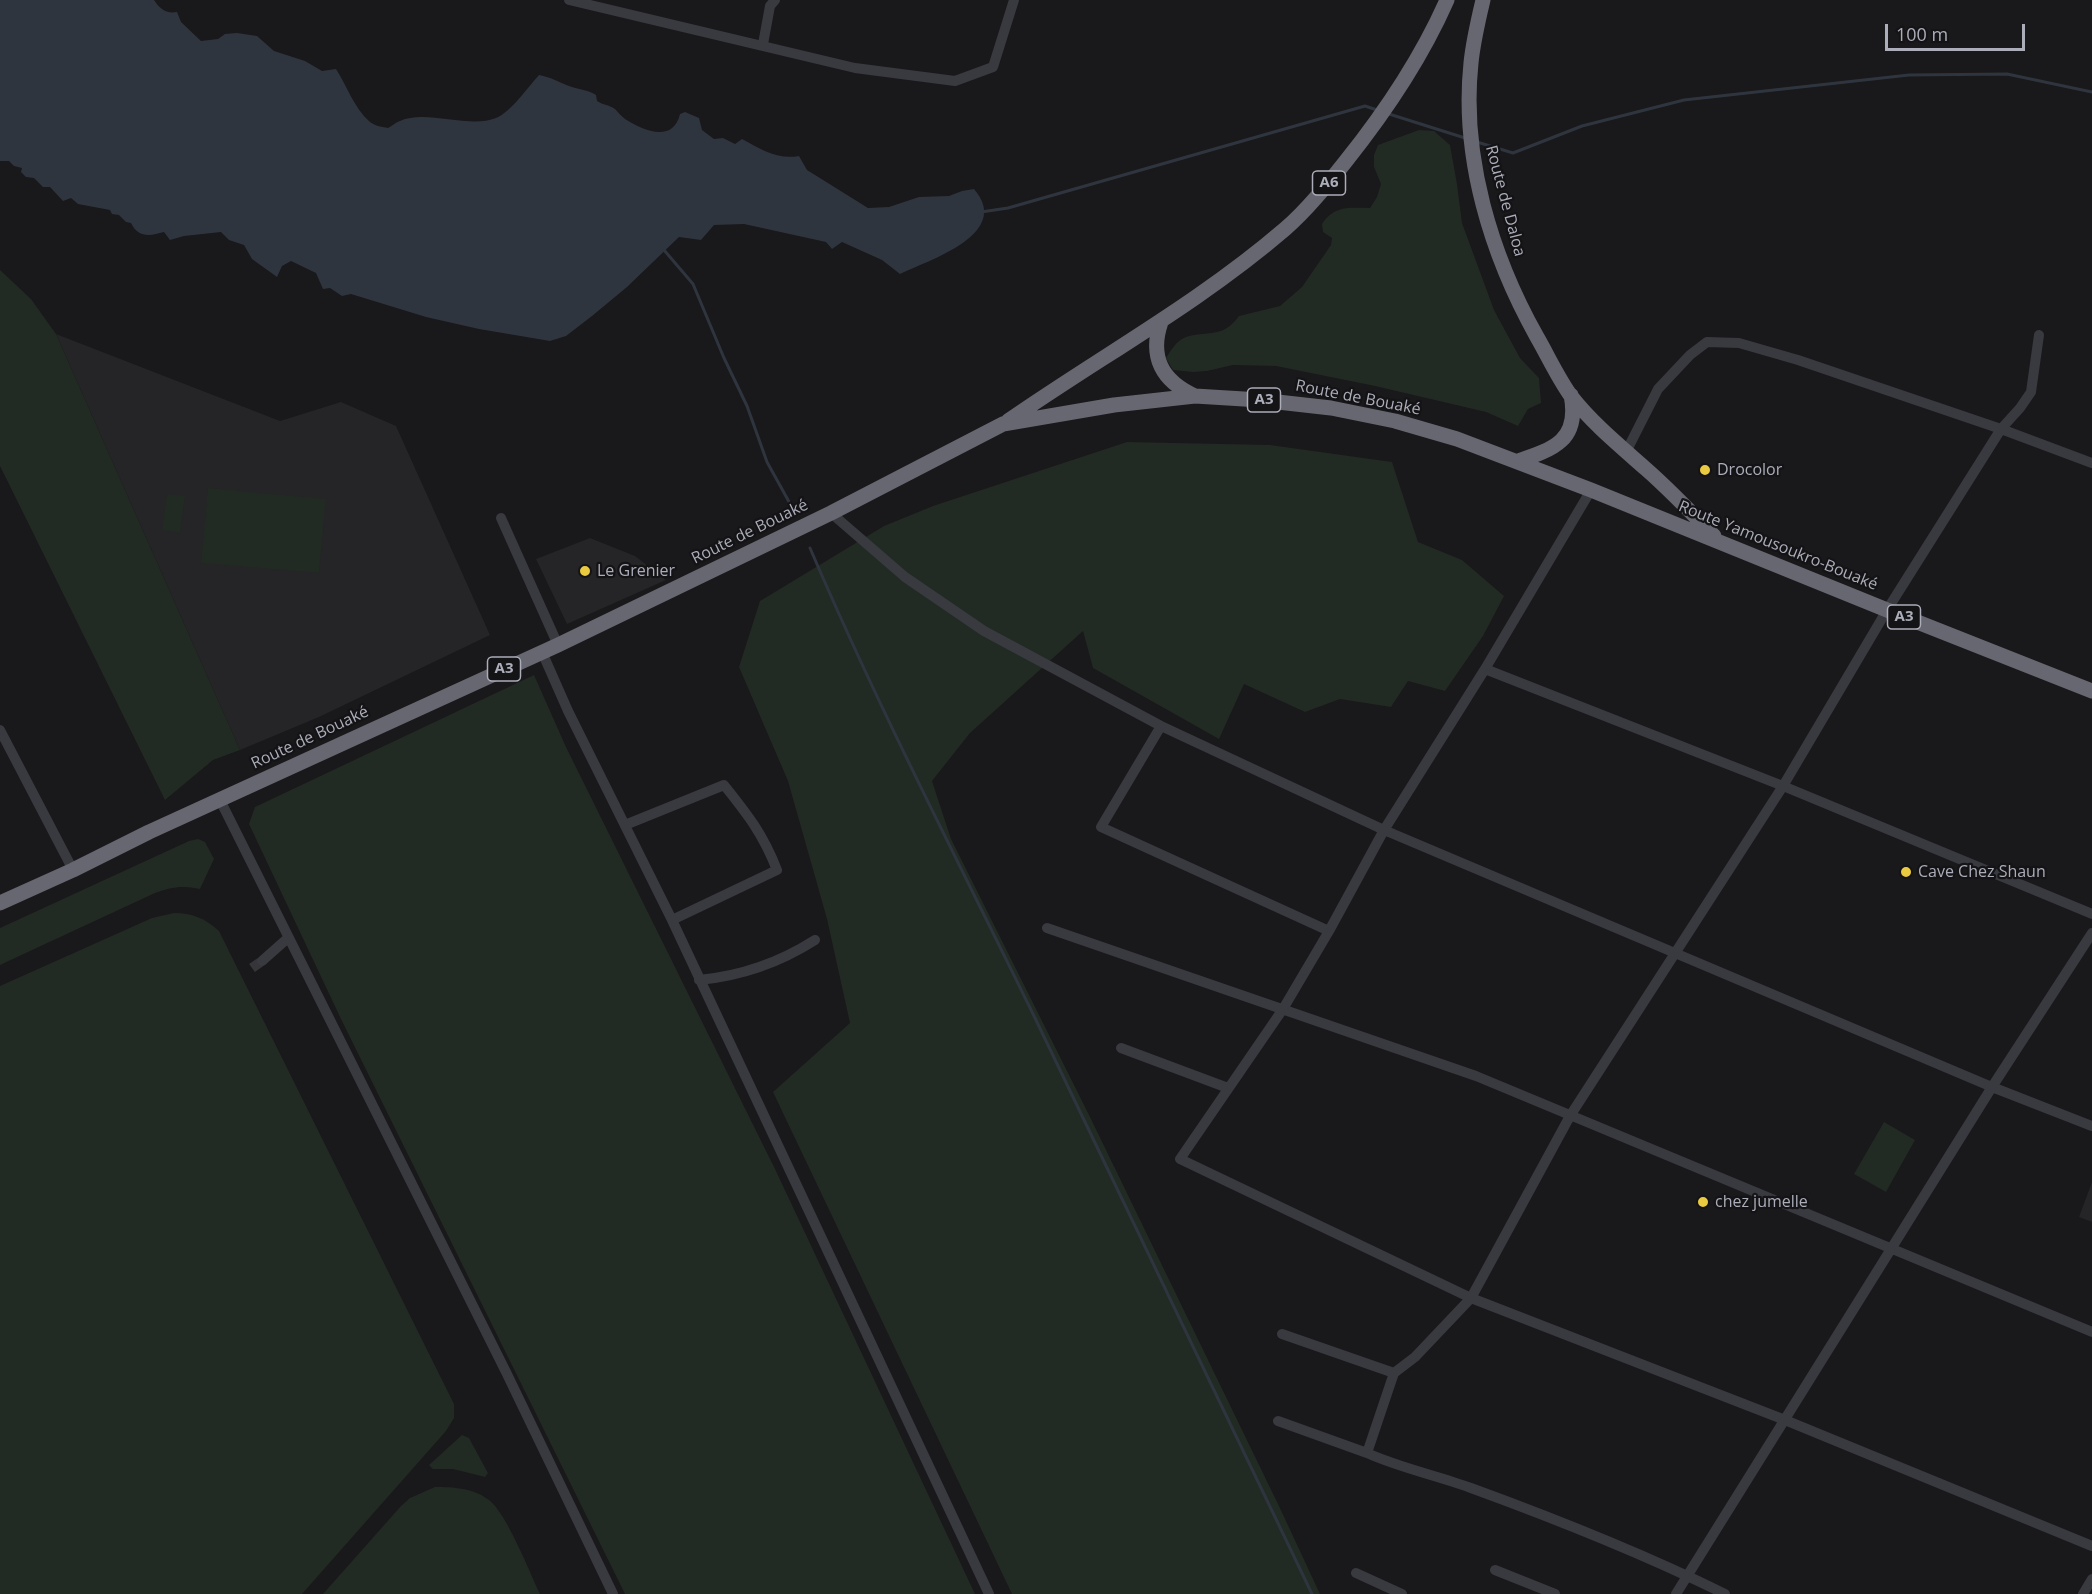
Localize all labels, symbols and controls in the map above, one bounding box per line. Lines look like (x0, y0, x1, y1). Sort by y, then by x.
scale bar (1888, 12, 2028, 50)
text: 100 m (1896, 22, 1948, 46)
street label: Route de Daloa (1481, 143, 1529, 259)
road number: A6 (1312, 171, 1346, 195)
street label: Route de Bouaké (1294, 376, 1422, 420)
road number: A3 (1248, 388, 1280, 412)
place label: Drocolor (1717, 460, 1782, 480)
marker: Drocolor (1698, 463, 1712, 477)
street label: Route de Bouaké (689, 496, 811, 568)
street label: Route Yamousoukro-Bouaké (1676, 497, 1880, 595)
place label: Le Grenier (597, 561, 675, 581)
marker: Le Grenier (578, 564, 592, 578)
road number: A3 (1888, 605, 1920, 629)
road number: A3 (488, 657, 520, 681)
street label: Route de Bouaké (248, 702, 372, 774)
place label: Cave Chez Shaun (1918, 862, 2046, 882)
marker: Cave Chez Shaun (1899, 865, 1913, 879)
place label: chez jumelle (1715, 1192, 1808, 1212)
marker: chez jumelle (1696, 1195, 1710, 1209)

